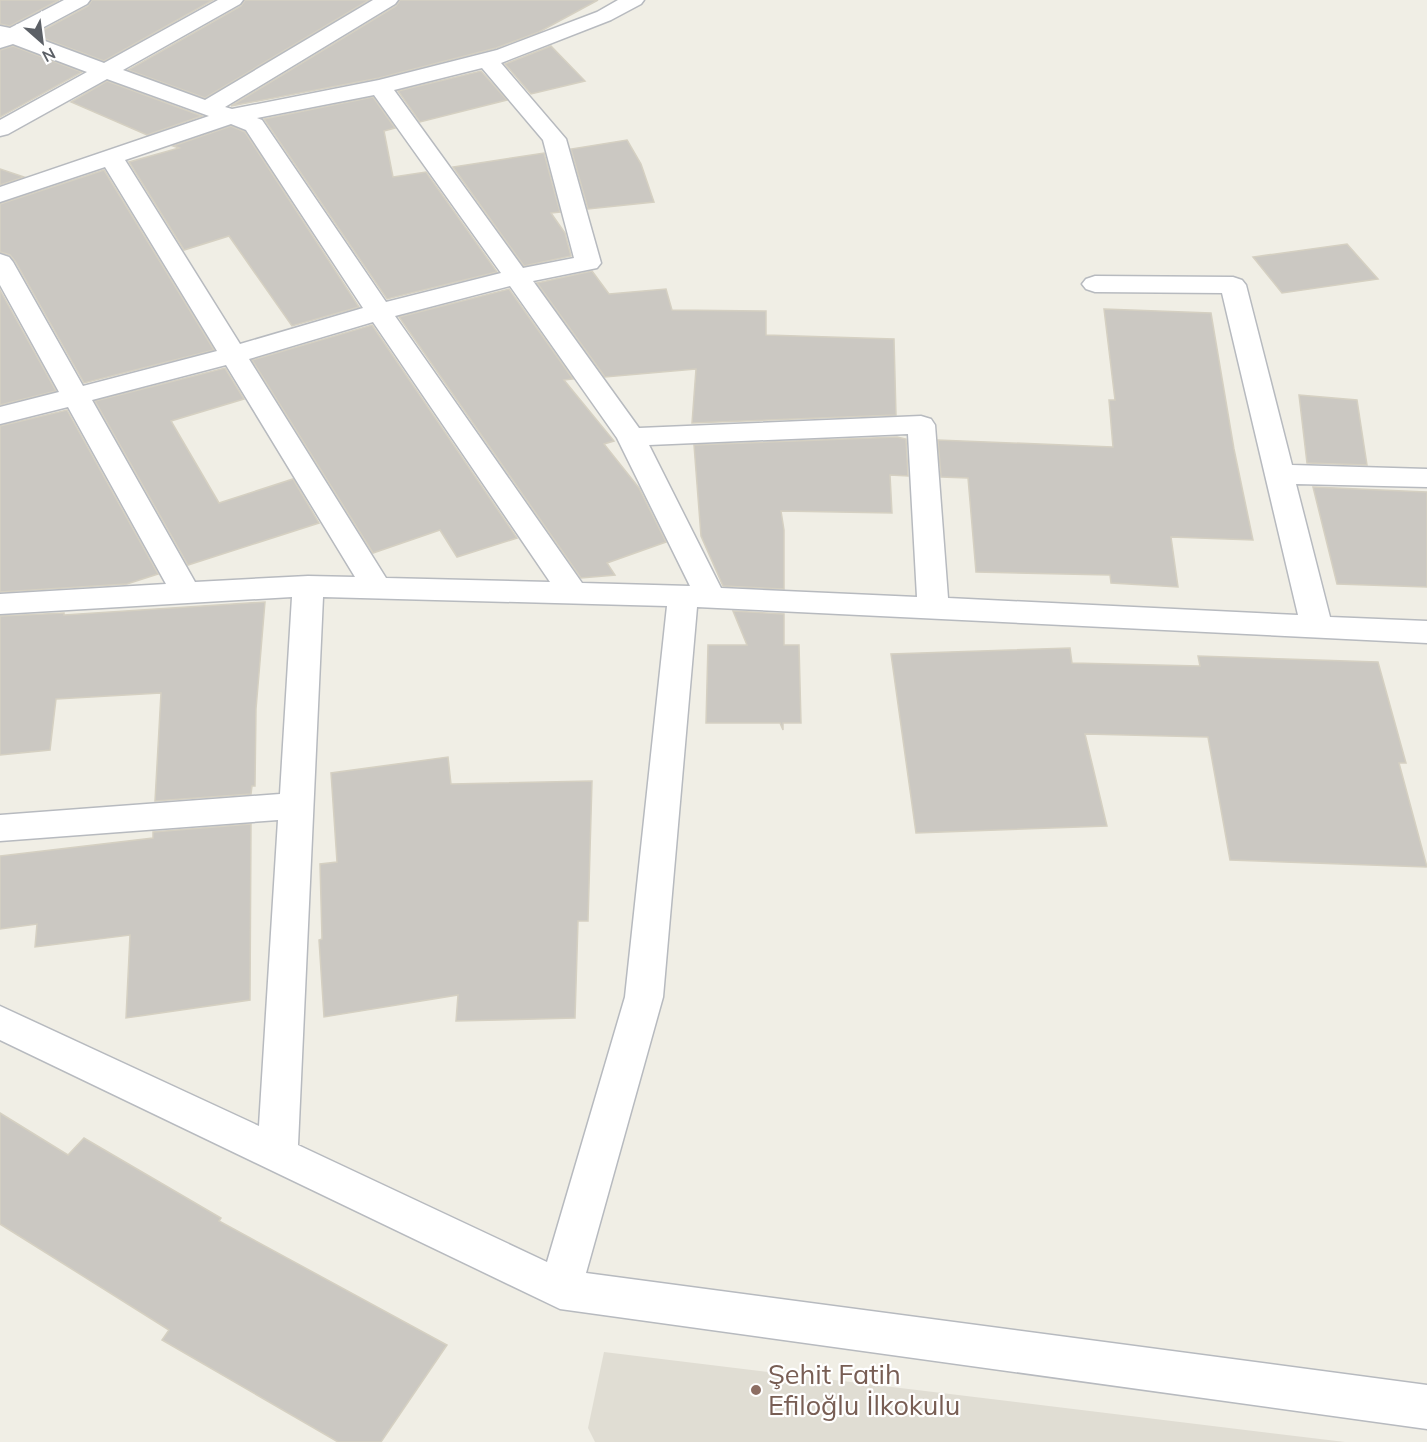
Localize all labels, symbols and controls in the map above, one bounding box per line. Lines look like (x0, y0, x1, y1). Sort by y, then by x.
north arrow (12, 12, 72, 72)
text: N (39, 44, 59, 67)
place label: Şehit Fatih Efiloğlu İlkokulu (768, 1357, 960, 1422)
marker: Şehit Fatih Efiloğlu İlkokulu (749, 1383, 763, 1397)

